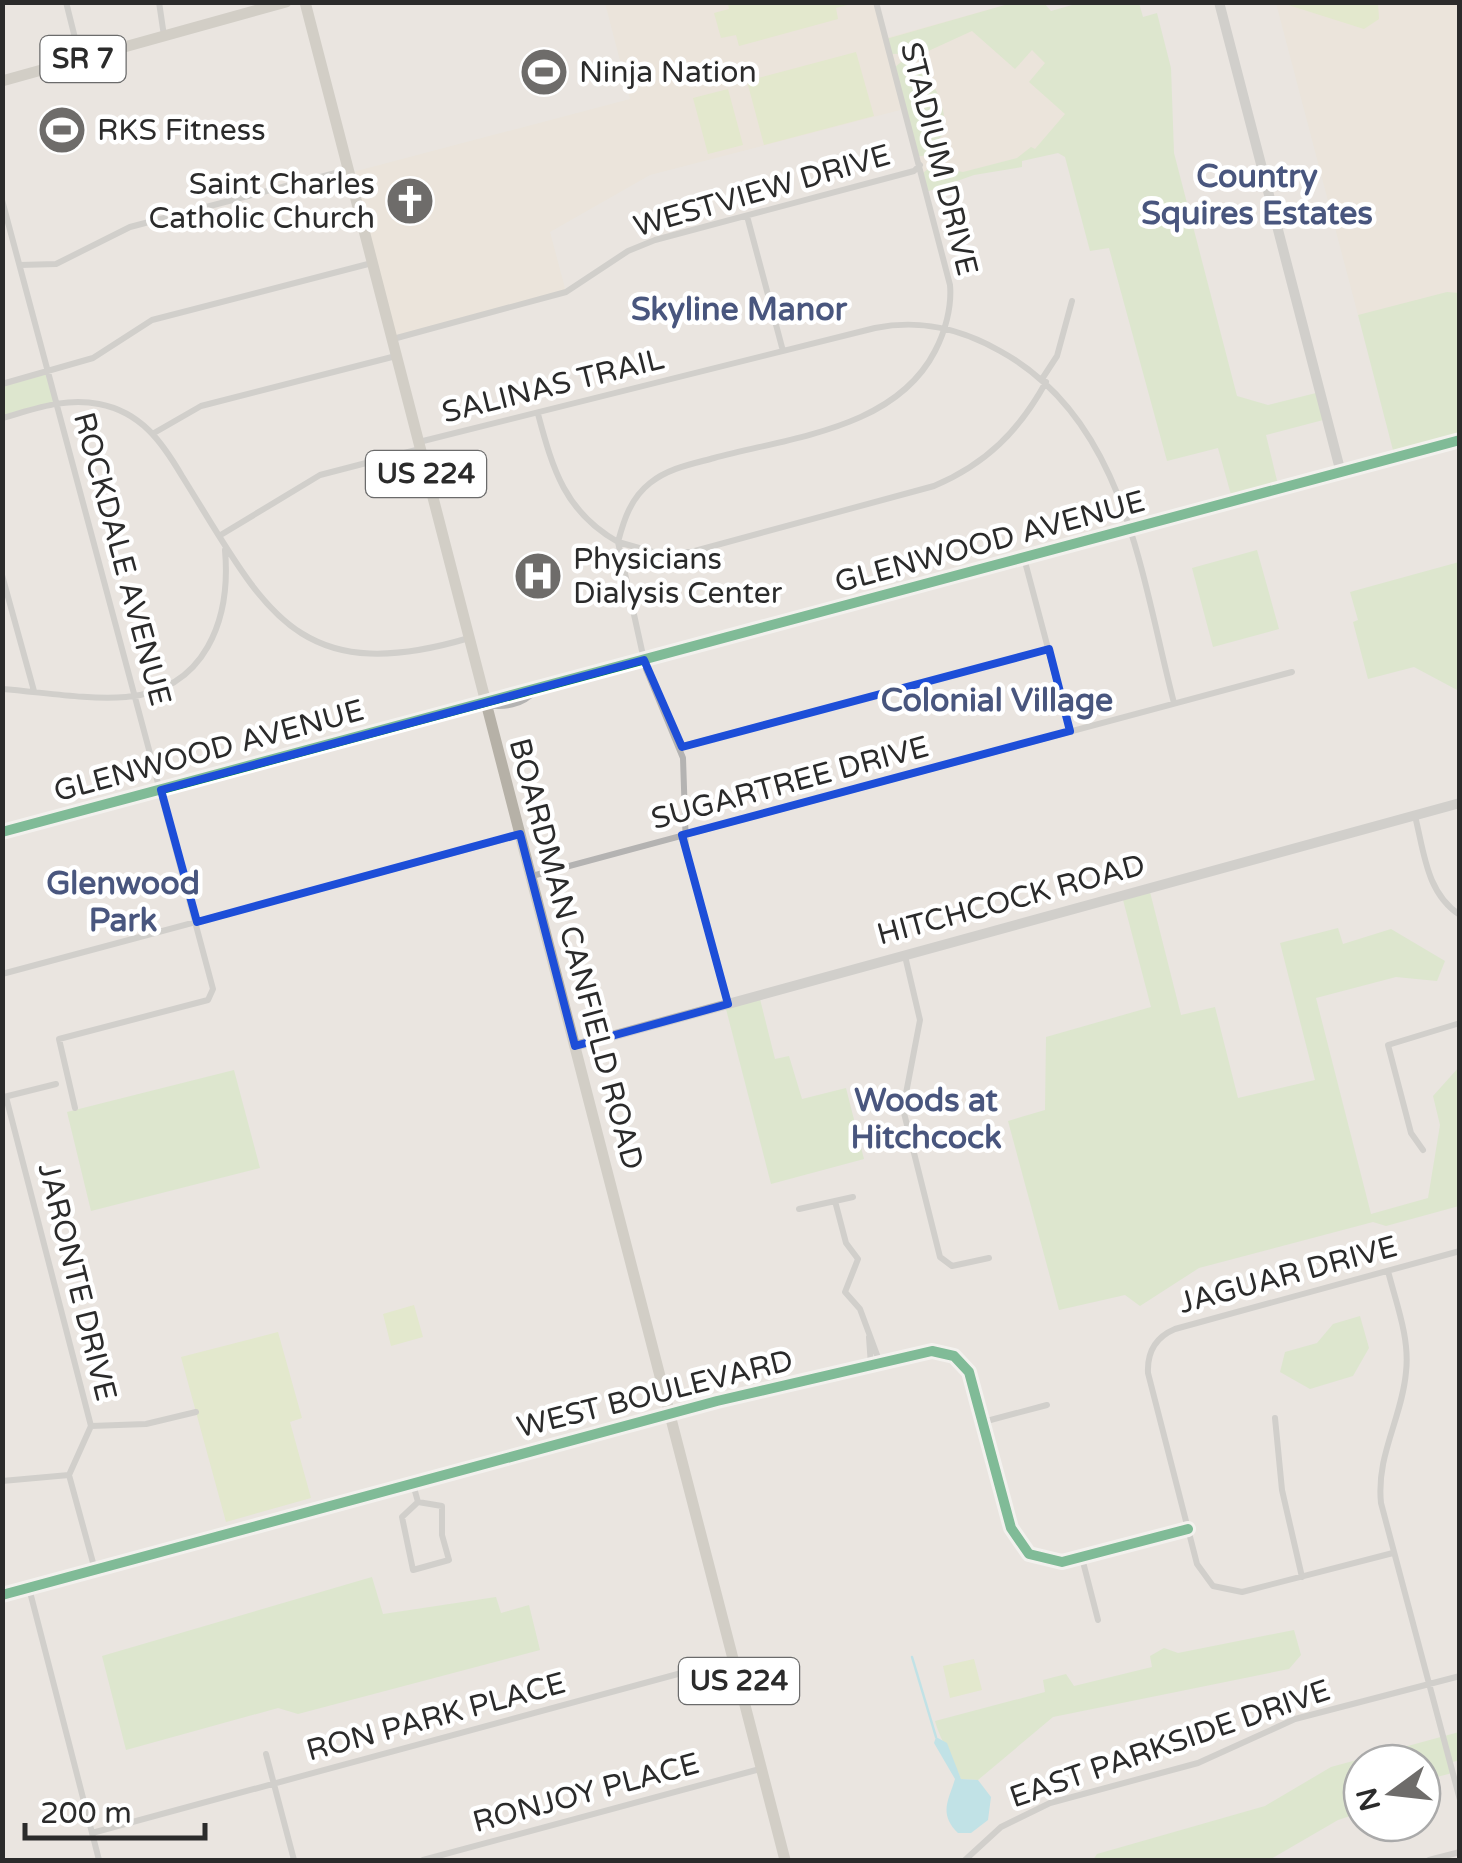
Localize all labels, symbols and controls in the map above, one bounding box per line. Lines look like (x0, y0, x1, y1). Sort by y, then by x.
road number: SR 7 (41, 36, 126, 82)
street label: STADIUM DRIVE (892, 38, 986, 280)
sports icon: Ninja Nation (518, 46, 570, 98)
place label: Ninja Nation (579, 54, 757, 91)
sports icon: RKS Fitness (36, 104, 88, 156)
place label: RKS Fitness (97, 112, 266, 149)
street label: WESTVIEW DRIVE (629, 137, 895, 245)
district label: Country Squires Estates (1141, 158, 1373, 233)
place label: Saint Charles Catholic Church (148, 166, 375, 237)
church icon: Saint Charles Catholic Church (384, 175, 436, 227)
district label: Skyline Manor (631, 291, 848, 329)
street label: SALINAS TRAIL (438, 341, 668, 431)
street label: ROCKDALE AVENUE (65, 408, 179, 710)
road number: US 224 (366, 451, 486, 497)
street label: GLENWOOD AVENUE (831, 483, 1149, 601)
place label: Physicians Dialysis Center (573, 541, 783, 612)
hospital icon: Physicians Dialysis Center (512, 550, 564, 602)
district label: Colonial Village (881, 682, 1113, 720)
street label: GLENWOOD AVENUE (50, 692, 368, 810)
street label: SUGARTREE DRIVE (647, 728, 933, 838)
street label: BOARDMAN CANFIELD ROAD (501, 734, 651, 1174)
street label: HITCHCOCK ROAD (873, 846, 1149, 954)
district label: Glenwood Park (46, 865, 200, 940)
district label: Woods at Hitchcock (850, 1082, 1002, 1157)
street label: JARONTE DRIVE (30, 1159, 124, 1405)
street label: JAGUAR DRIVE (1175, 1228, 1401, 1322)
street label: WEST BOULEVARD (513, 1342, 797, 1446)
road number: US 224 (679, 1658, 799, 1704)
street label: RON PARK PLACE (302, 1665, 570, 1769)
street label: EAST PARKSIDE DRIVE (1005, 1672, 1335, 1816)
north arrow (1342, 1743, 1442, 1843)
street label: RONJOY PLACE (469, 1745, 703, 1841)
scale bar (25, 1778, 205, 1840)
text: N (1349, 1784, 1388, 1814)
text: 200 m (40, 1795, 132, 1832)

